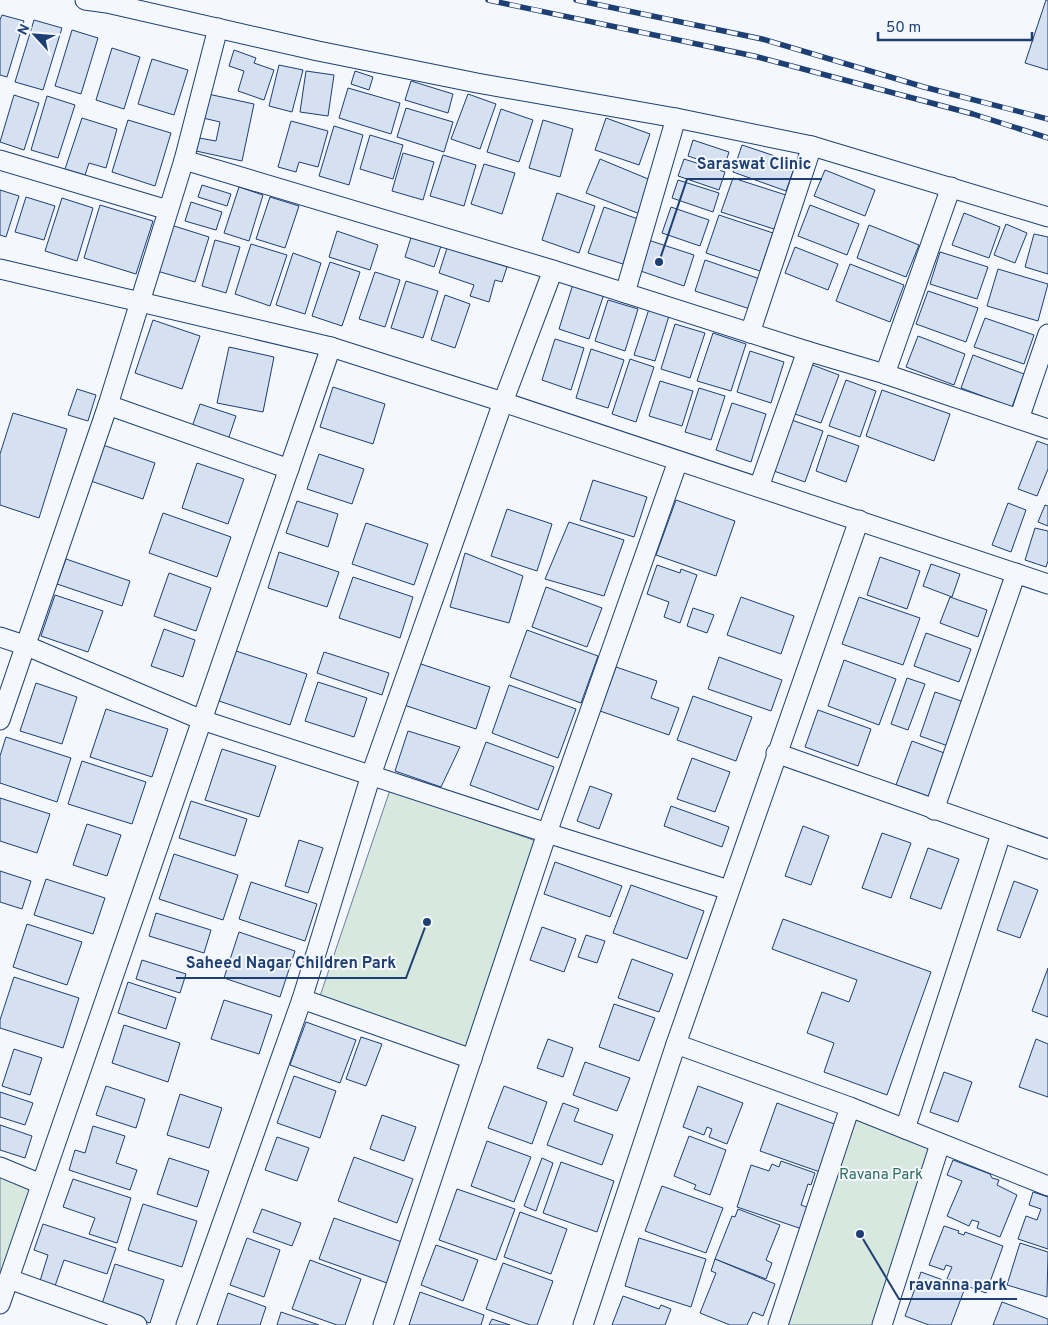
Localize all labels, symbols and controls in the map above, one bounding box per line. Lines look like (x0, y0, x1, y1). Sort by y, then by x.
north arrow (10, 10, 60, 60)
scale bar (878, 10, 1032, 42)
text: 50 m (886, 19, 921, 38)
text: N (15, 22, 35, 38)
callout: Saraswat Clinic (687, 148, 822, 179)
text: Saraswat Clinic (697, 155, 811, 175)
callout: Saheed Nagar Children Park (176, 947, 406, 978)
text: Saheed Nagar Children Park (186, 954, 396, 974)
park label: Ravana Park (839, 1166, 923, 1185)
callout: ravanna park (899, 1268, 1017, 1299)
text: ravanna park (909, 1276, 1007, 1296)

